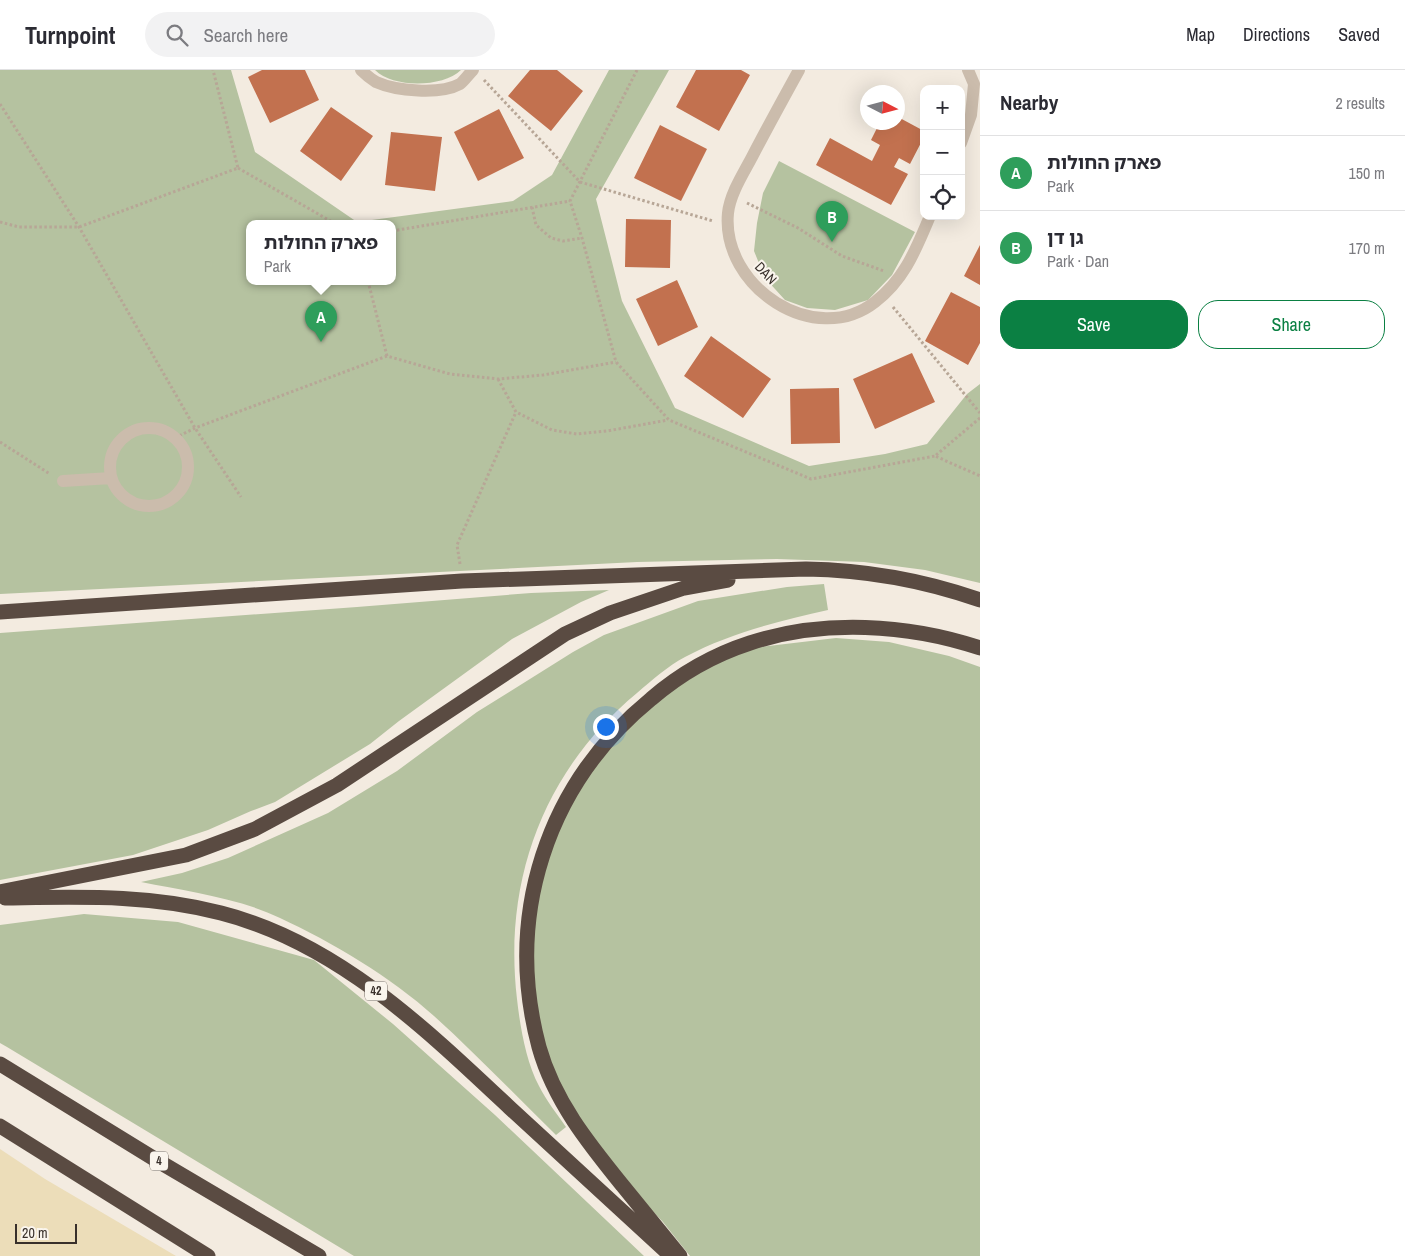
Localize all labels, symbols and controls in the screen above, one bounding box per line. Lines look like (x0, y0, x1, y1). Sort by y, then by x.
search box (145, 12, 495, 57)
text: Turnpoint (25, 19, 115, 51)
icon: search (163, 21, 191, 49)
text: Search here (203, 22, 288, 48)
text: Map (1186, 22, 1215, 47)
text: Directions (1243, 22, 1310, 47)
text: Saved (1338, 22, 1380, 47)
north arrow (860, 85, 905, 130)
map controls (920, 85, 965, 220)
button: + (920, 85, 965, 130)
text: Nearby (1000, 88, 1058, 117)
text: 2 results (1335, 92, 1385, 114)
button: − (920, 130, 965, 175)
text: פארק החולות (1047, 149, 1162, 175)
text: A (1011, 162, 1021, 184)
text: 150 m (1349, 162, 1385, 184)
button: locate (920, 175, 965, 220)
text: Park (1047, 175, 1074, 197)
pin: B (816, 201, 848, 242)
popup (246, 220, 396, 285)
text: גן דן (1047, 224, 1084, 250)
text: פארק החולות (264, 229, 378, 255)
text: B (1011, 237, 1021, 259)
text: 170 m (1349, 237, 1385, 259)
text: Park · Dan (1047, 250, 1109, 272)
text: Park (264, 255, 291, 277)
street label: DAN (751, 258, 781, 288)
button: Save (1000, 300, 1188, 349)
button: Share (1198, 300, 1385, 349)
pin: A (305, 301, 337, 342)
your location (593, 714, 619, 740)
road number: 42 (365, 981, 387, 1000)
road number: 4 (150, 1152, 168, 1170)
scale bar (15, 1221, 78, 1244)
text: 20 m (22, 1224, 48, 1242)

